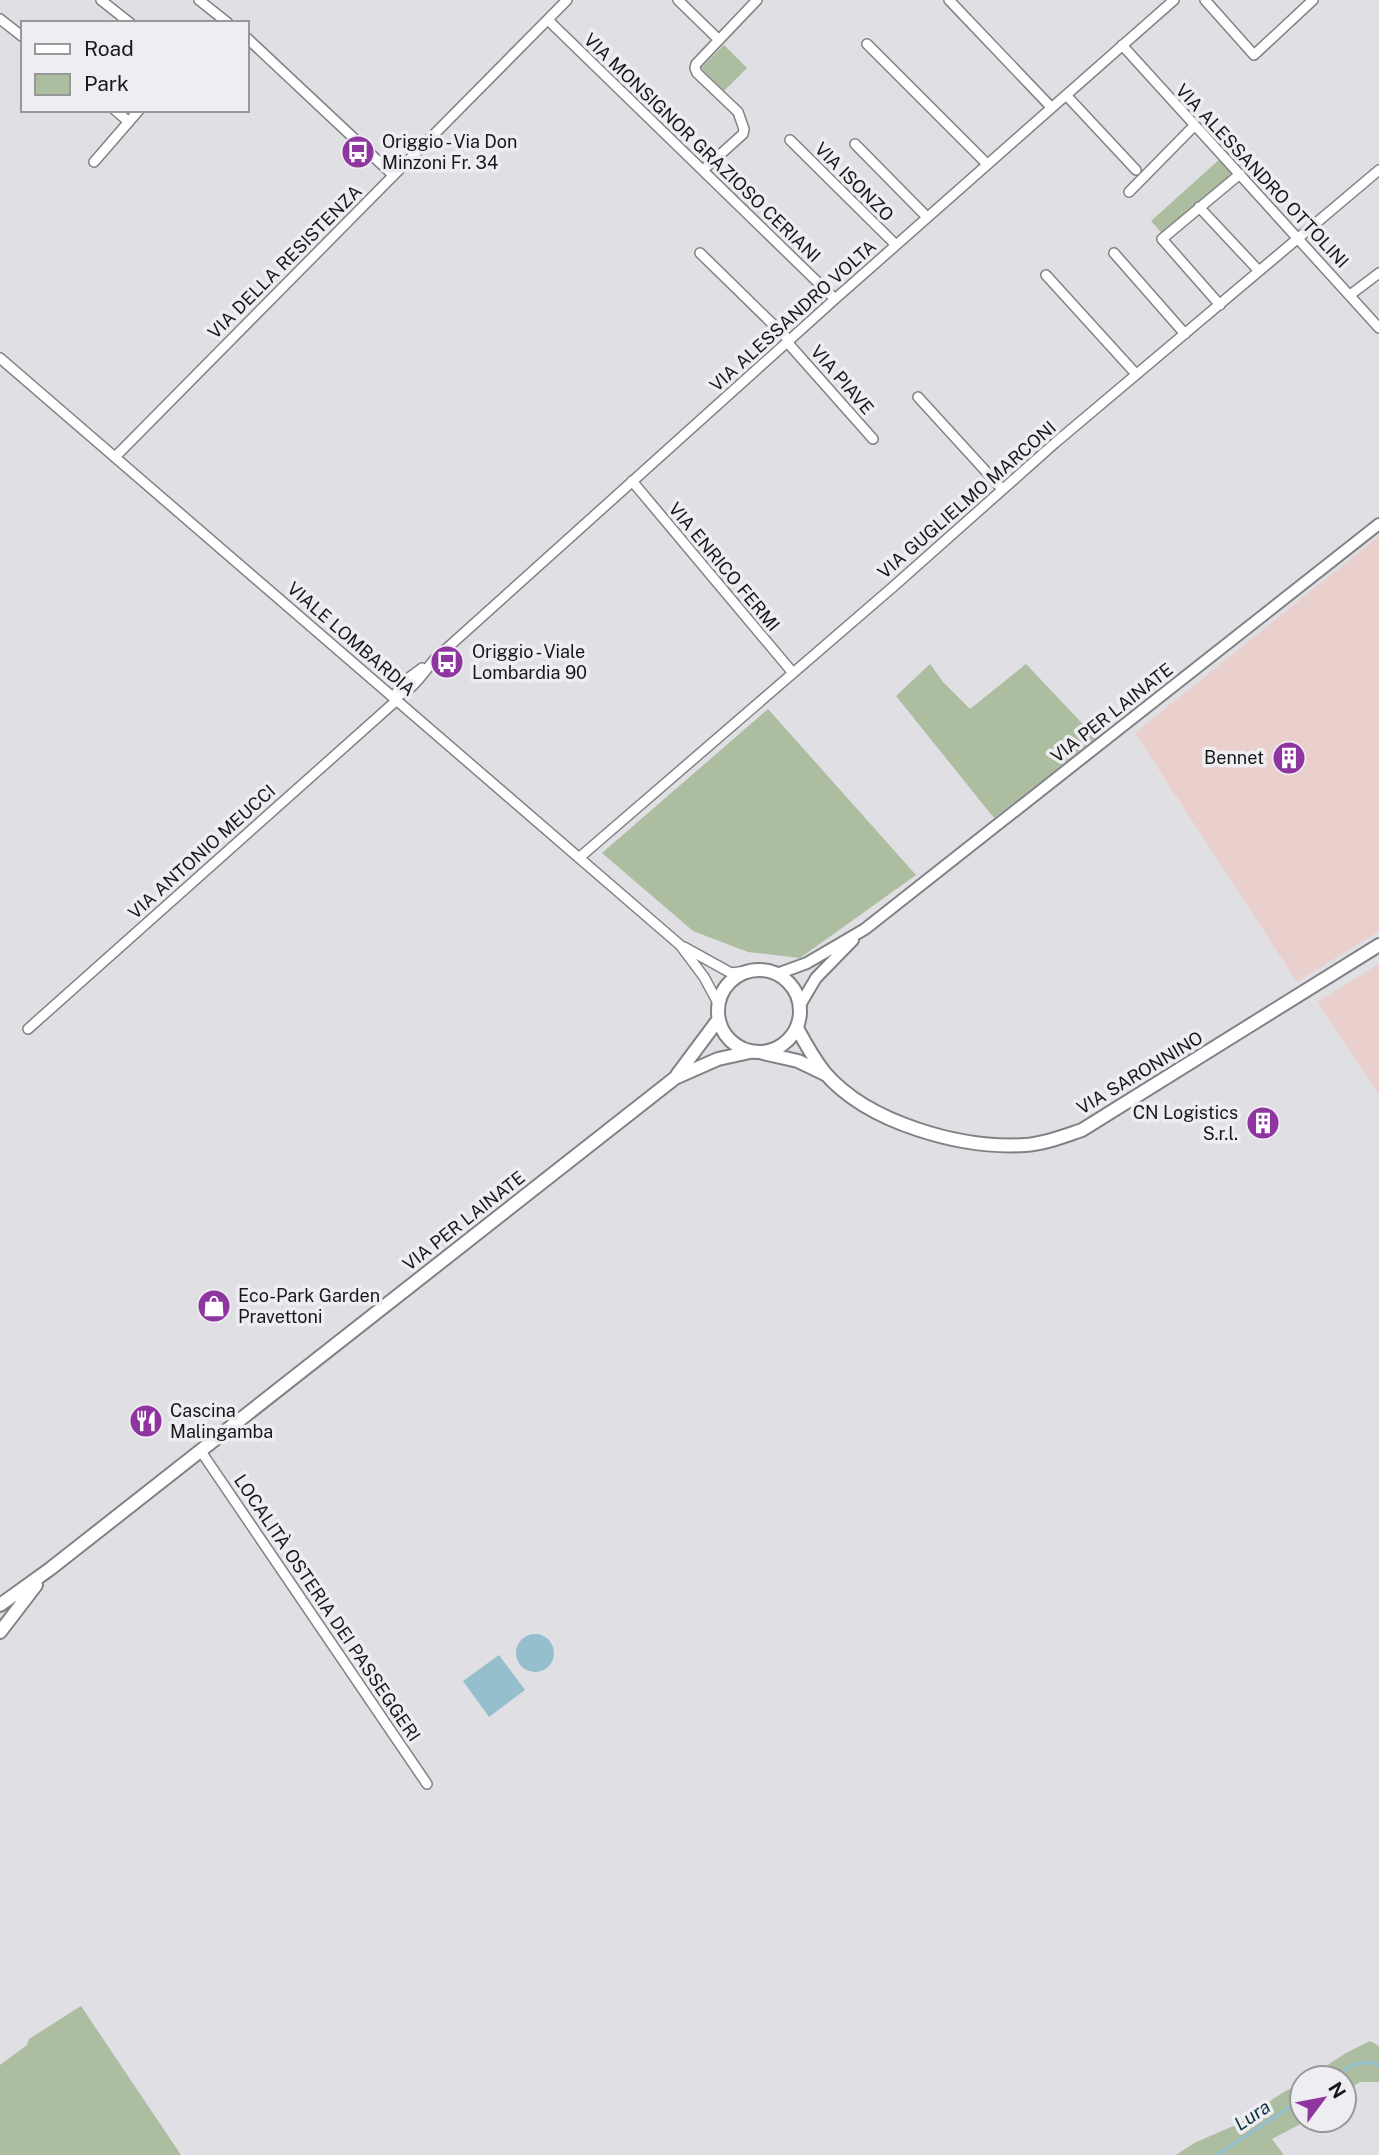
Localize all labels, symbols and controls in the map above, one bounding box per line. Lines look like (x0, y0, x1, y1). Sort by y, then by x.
legend (21, 21, 248, 112)
street label: VIA MONSIGNOR GRAZIOSO CERIANI (580, 29, 825, 267)
text: Road (84, 36, 134, 61)
text: Park (84, 71, 129, 96)
street label: VIA ALESSANDRO OTTOLINI (1172, 79, 1353, 272)
place label: Origgio - Via Don Minzoni Fr. 34 (382, 131, 517, 173)
bus stop icon: Origgio - Via Don Minzoni Fr. 34 (339, 133, 377, 171)
street label: VIA ISONZO (811, 138, 898, 225)
street label: VIA DELLA RESISTENZA (204, 180, 366, 343)
street label: VIA ALESSANDRO VOLTA (705, 235, 880, 396)
street label: VIA PIAVE (807, 341, 878, 419)
street label: VIA GUGLIELMO MARCONI (873, 417, 1060, 583)
street label: VIA ENRICO FERMI (664, 498, 784, 635)
street label: VIALE LOMBARDIA (283, 577, 420, 700)
place label: Origgio - Viale Lombardia 90 (472, 641, 587, 683)
bus stop icon: Origgio - Viale Lombardia 90 (428, 643, 466, 681)
street label: VIA PER LAINATE (1047, 659, 1177, 767)
building icon: Bennet (1270, 739, 1308, 777)
place label: Bennet (1204, 747, 1264, 768)
street label: VIA ANTONIO MEUCCI (124, 780, 279, 923)
street label: VIA SARONNINO (1073, 1027, 1206, 1118)
place label: CN Logistics S.r.l. (1133, 1102, 1238, 1144)
building icon: CN Logistics S.r.l. (1244, 1104, 1282, 1142)
street label: VIA PER LAINATE (399, 1167, 529, 1275)
place label: Eco-Park Garden Pravettoni (238, 1285, 380, 1327)
shop icon: Eco-Park Garden Pravettoni (195, 1287, 233, 1325)
place label: Cascina Malingamba (170, 1400, 273, 1442)
restaurant icon: Cascina Malingamba (127, 1402, 165, 1440)
street label: LOCALITÀ OSTERIA DEI PASSEGGERI (230, 1470, 426, 1745)
north arrow (1288, 2064, 1358, 2134)
text: N (1324, 2078, 1351, 2102)
water label: Lura (1230, 2095, 1274, 2135)

